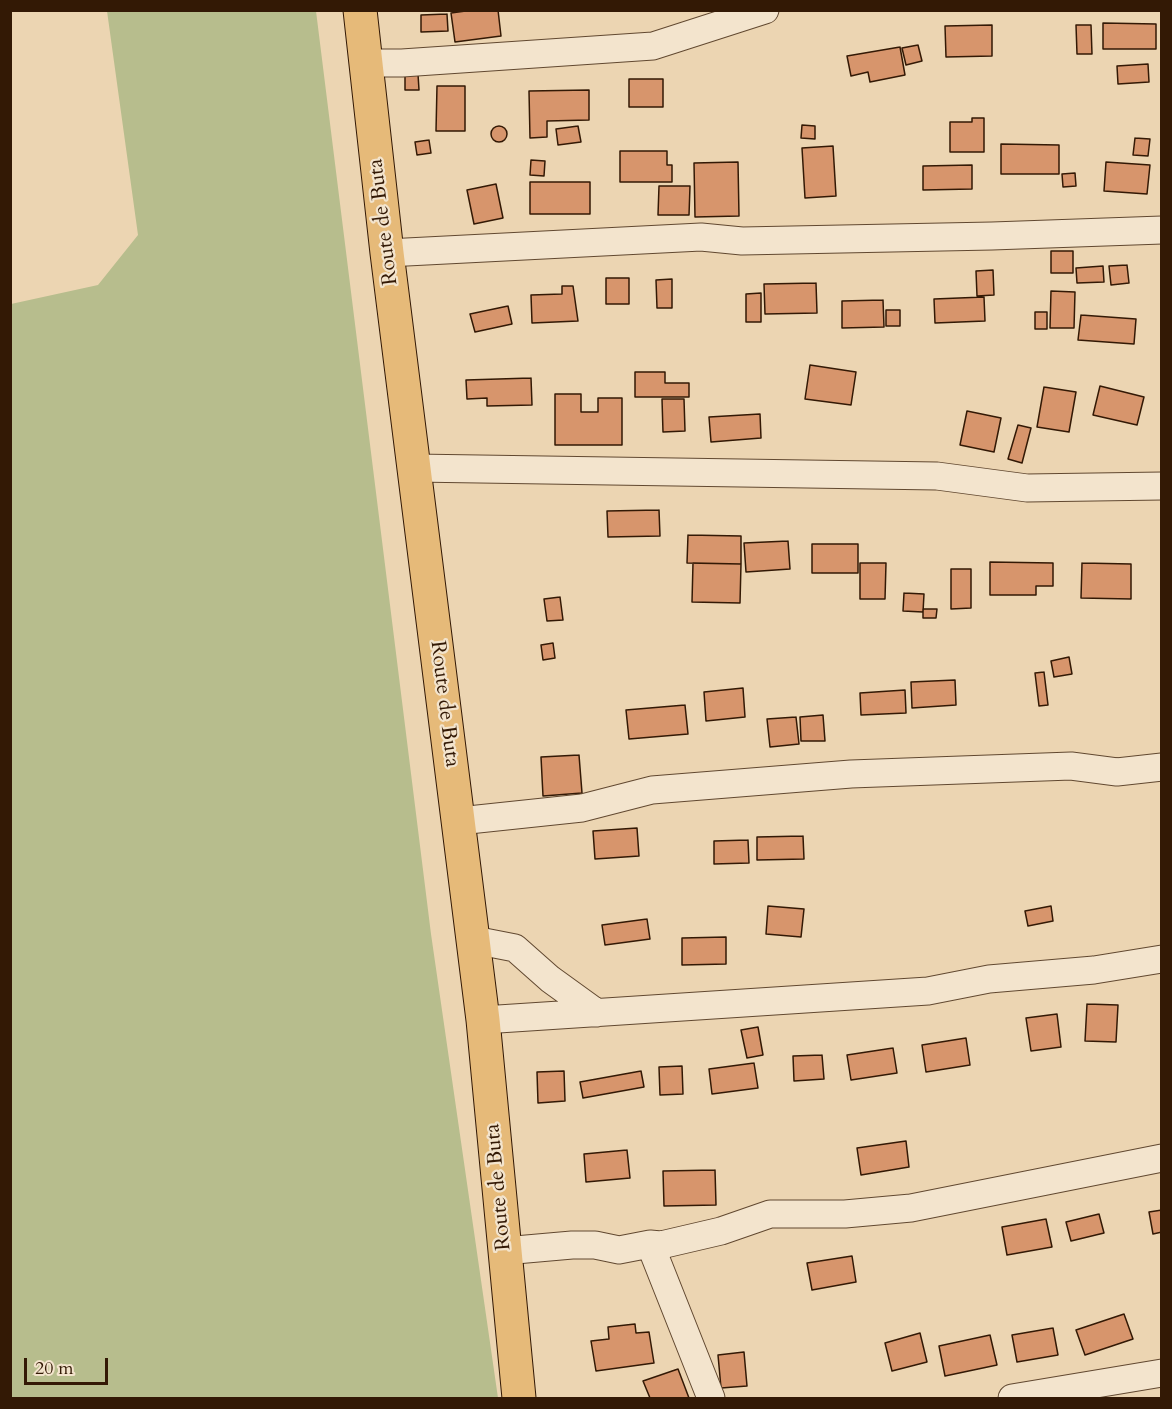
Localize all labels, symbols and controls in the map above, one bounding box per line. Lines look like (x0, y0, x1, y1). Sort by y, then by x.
street label: Route de Buta (364, 157, 404, 287)
street label: Route de Buta (424, 639, 464, 769)
street label: Route de Buta (481, 1123, 517, 1251)
scale bar (27, 1346, 111, 1384)
text: 20 m (35, 1356, 74, 1381)

